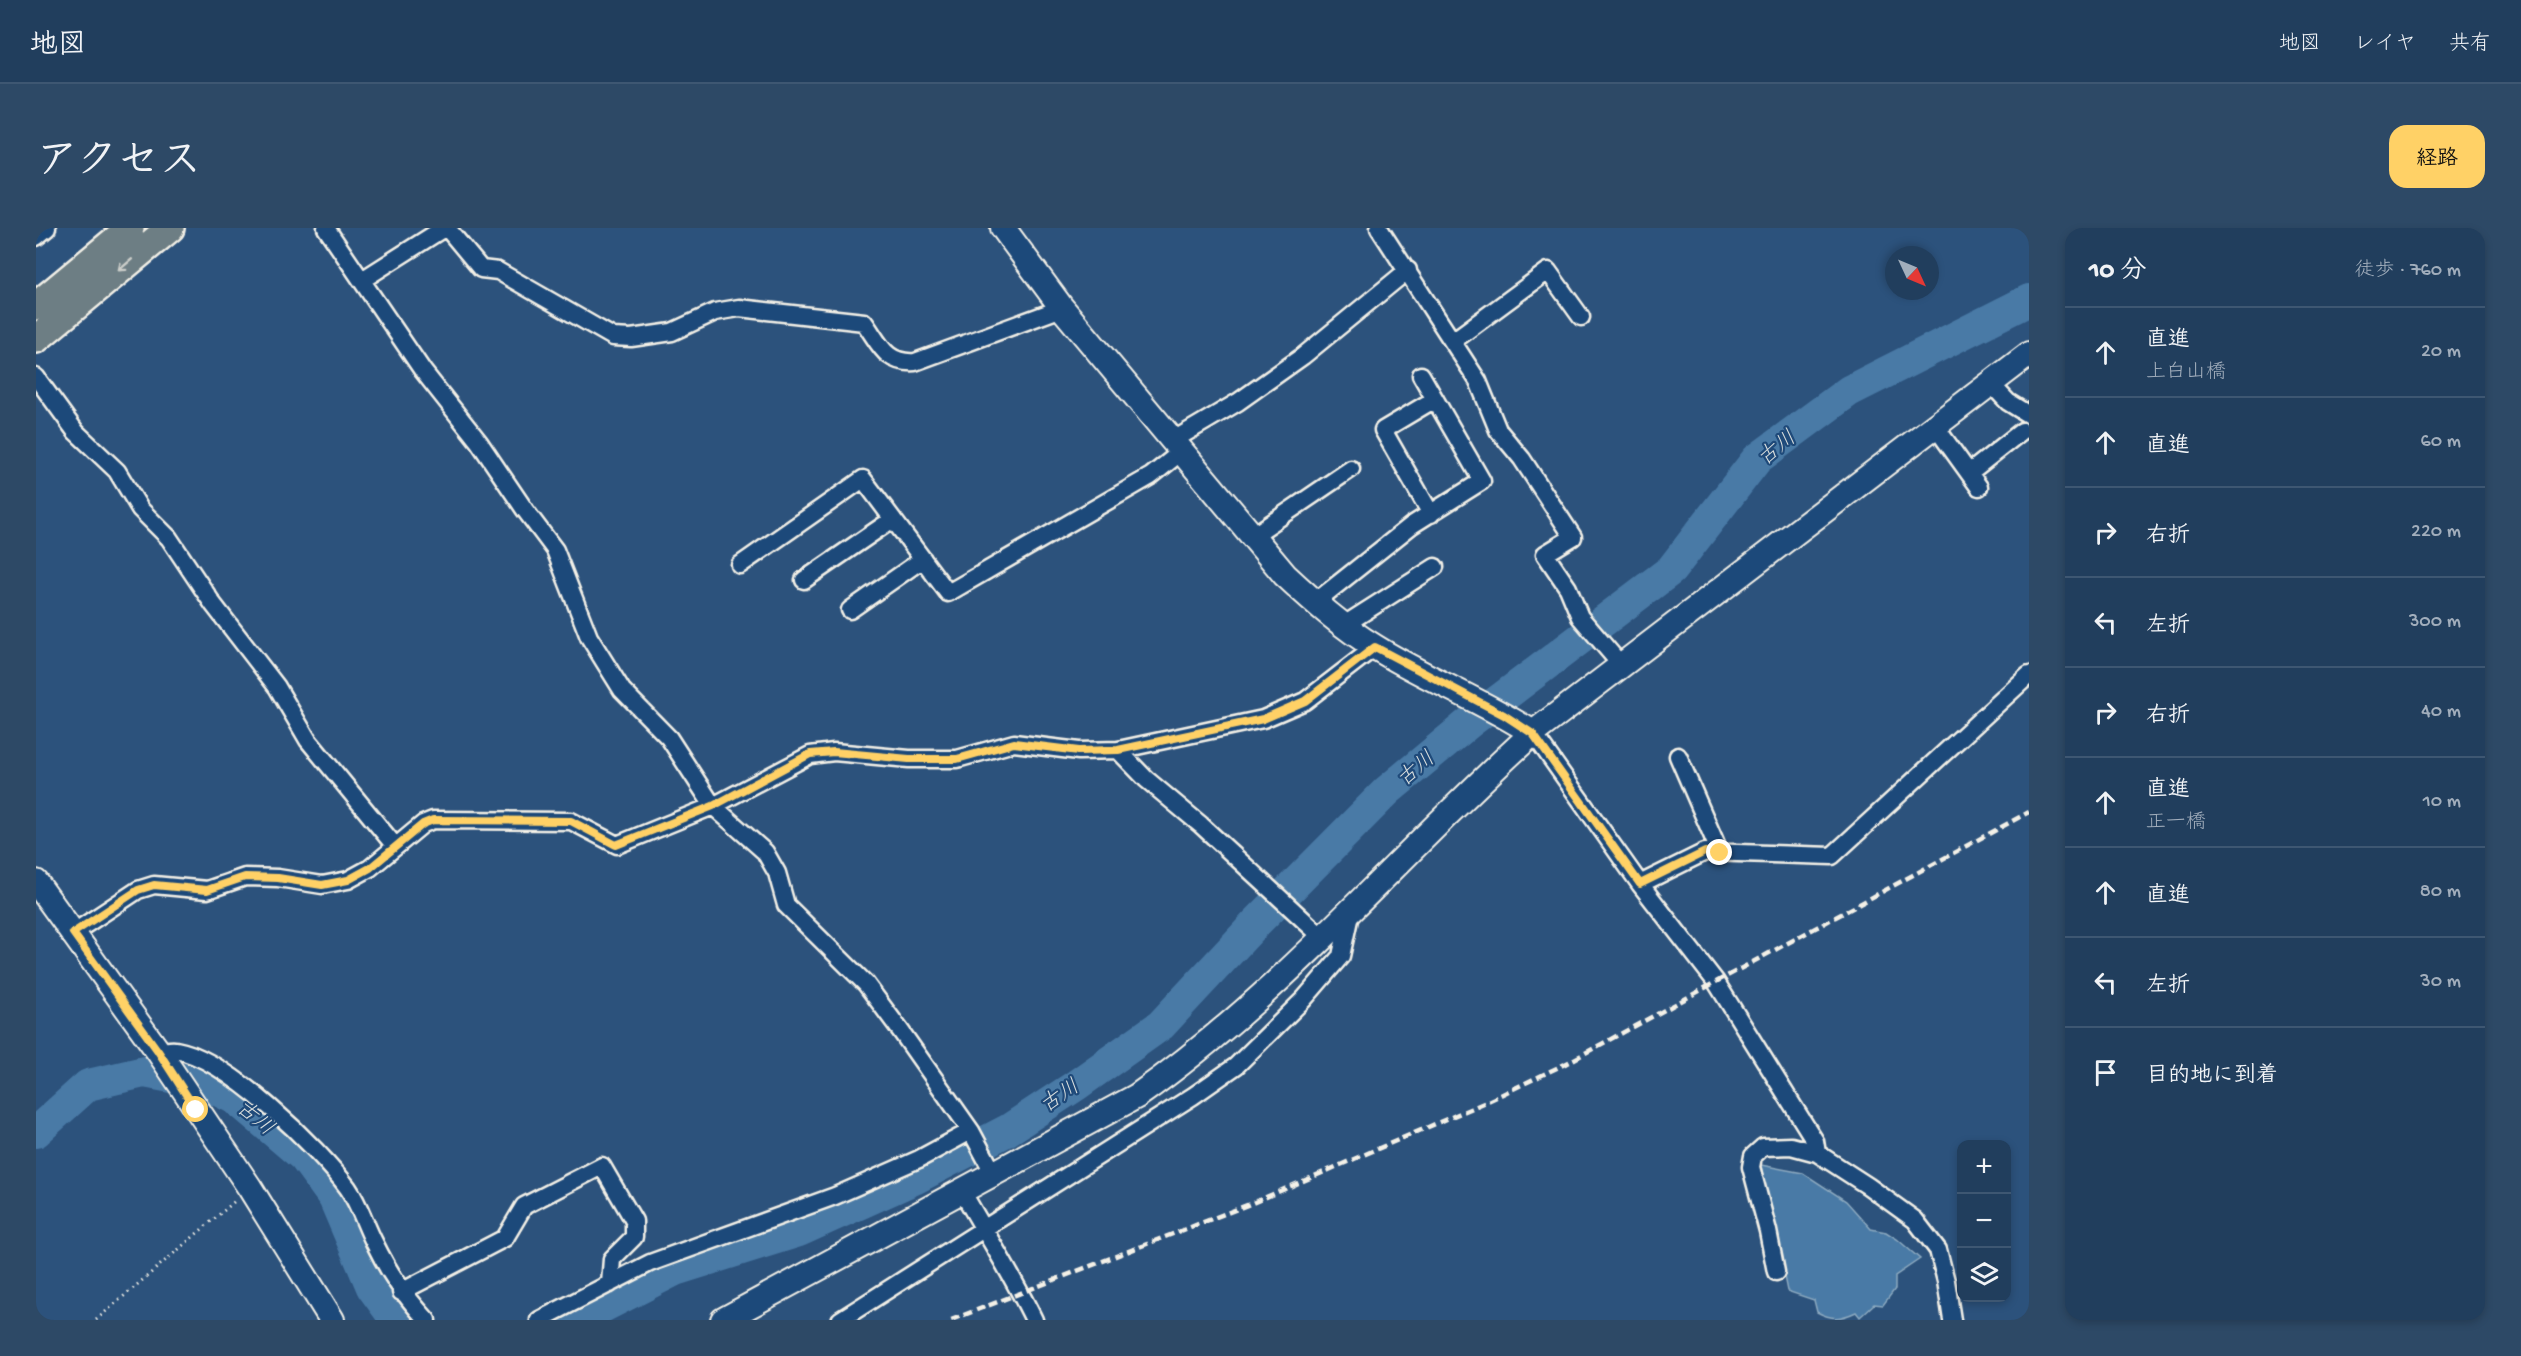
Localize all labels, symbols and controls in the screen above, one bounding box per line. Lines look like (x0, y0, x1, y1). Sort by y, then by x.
text: 地図 (30, 30, 86, 63)
text: 地図 (2279, 33, 2321, 58)
text: レイヤ (2354, 33, 2416, 58)
text: 共有 (2449, 33, 2491, 58)
button: 経路 (2389, 125, 2485, 188)
text: アクセス (36, 140, 201, 189)
north arrow (1885, 246, 1939, 300)
text: 10 分 (2089, 257, 2146, 288)
one-way arrow (117, 259, 133, 272)
text: 徒歩 · 760 m (2354, 260, 2461, 283)
text: 直進 (2146, 328, 2190, 354)
icon: ahead (2089, 336, 2122, 369)
text: 20 m (2421, 341, 2461, 364)
text: 上白山橋 (2146, 362, 2226, 385)
water label: 古川 (1753, 426, 1802, 473)
icon: ahead (2089, 426, 2122, 459)
text: 60 m (2421, 431, 2461, 454)
text: 直進 (2146, 434, 2190, 460)
icon: right (2089, 516, 2122, 549)
text: 220 m (2411, 521, 2461, 544)
text: 右折 (2146, 524, 2190, 550)
icon: left (2089, 606, 2122, 639)
text: 300 m (2409, 611, 2461, 634)
text: 左折 (2146, 614, 2190, 640)
icon: right (2089, 696, 2122, 729)
text: 40 m (2421, 701, 2461, 724)
text: 右折 (2146, 704, 2190, 730)
water label: 古川 (1392, 747, 1441, 794)
text: 直進 (2146, 778, 2190, 804)
icon: ahead (2089, 786, 2122, 819)
text: 10 m (2423, 791, 2461, 814)
text: 正一橋 (2146, 812, 2206, 835)
route end (1706, 839, 1732, 865)
icon: ahead (2089, 876, 2122, 909)
text: 80 m (2420, 881, 2461, 904)
text: 直進 (2146, 884, 2190, 910)
icon: left (2089, 966, 2122, 999)
text: 30 m (2420, 971, 2461, 994)
text: 左折 (2146, 974, 2190, 1000)
icon: arrive (2089, 1056, 2122, 1089)
text: 目的地に到着 (2146, 1064, 2278, 1090)
water label: 古川 (1036, 1075, 1085, 1120)
route start (182, 1096, 208, 1122)
water label: 古川 (230, 1096, 279, 1143)
map controls (1957, 1140, 2011, 1302)
button: + (1957, 1140, 2011, 1194)
button: − (1957, 1194, 2011, 1248)
button: layers (1957, 1248, 2011, 1302)

